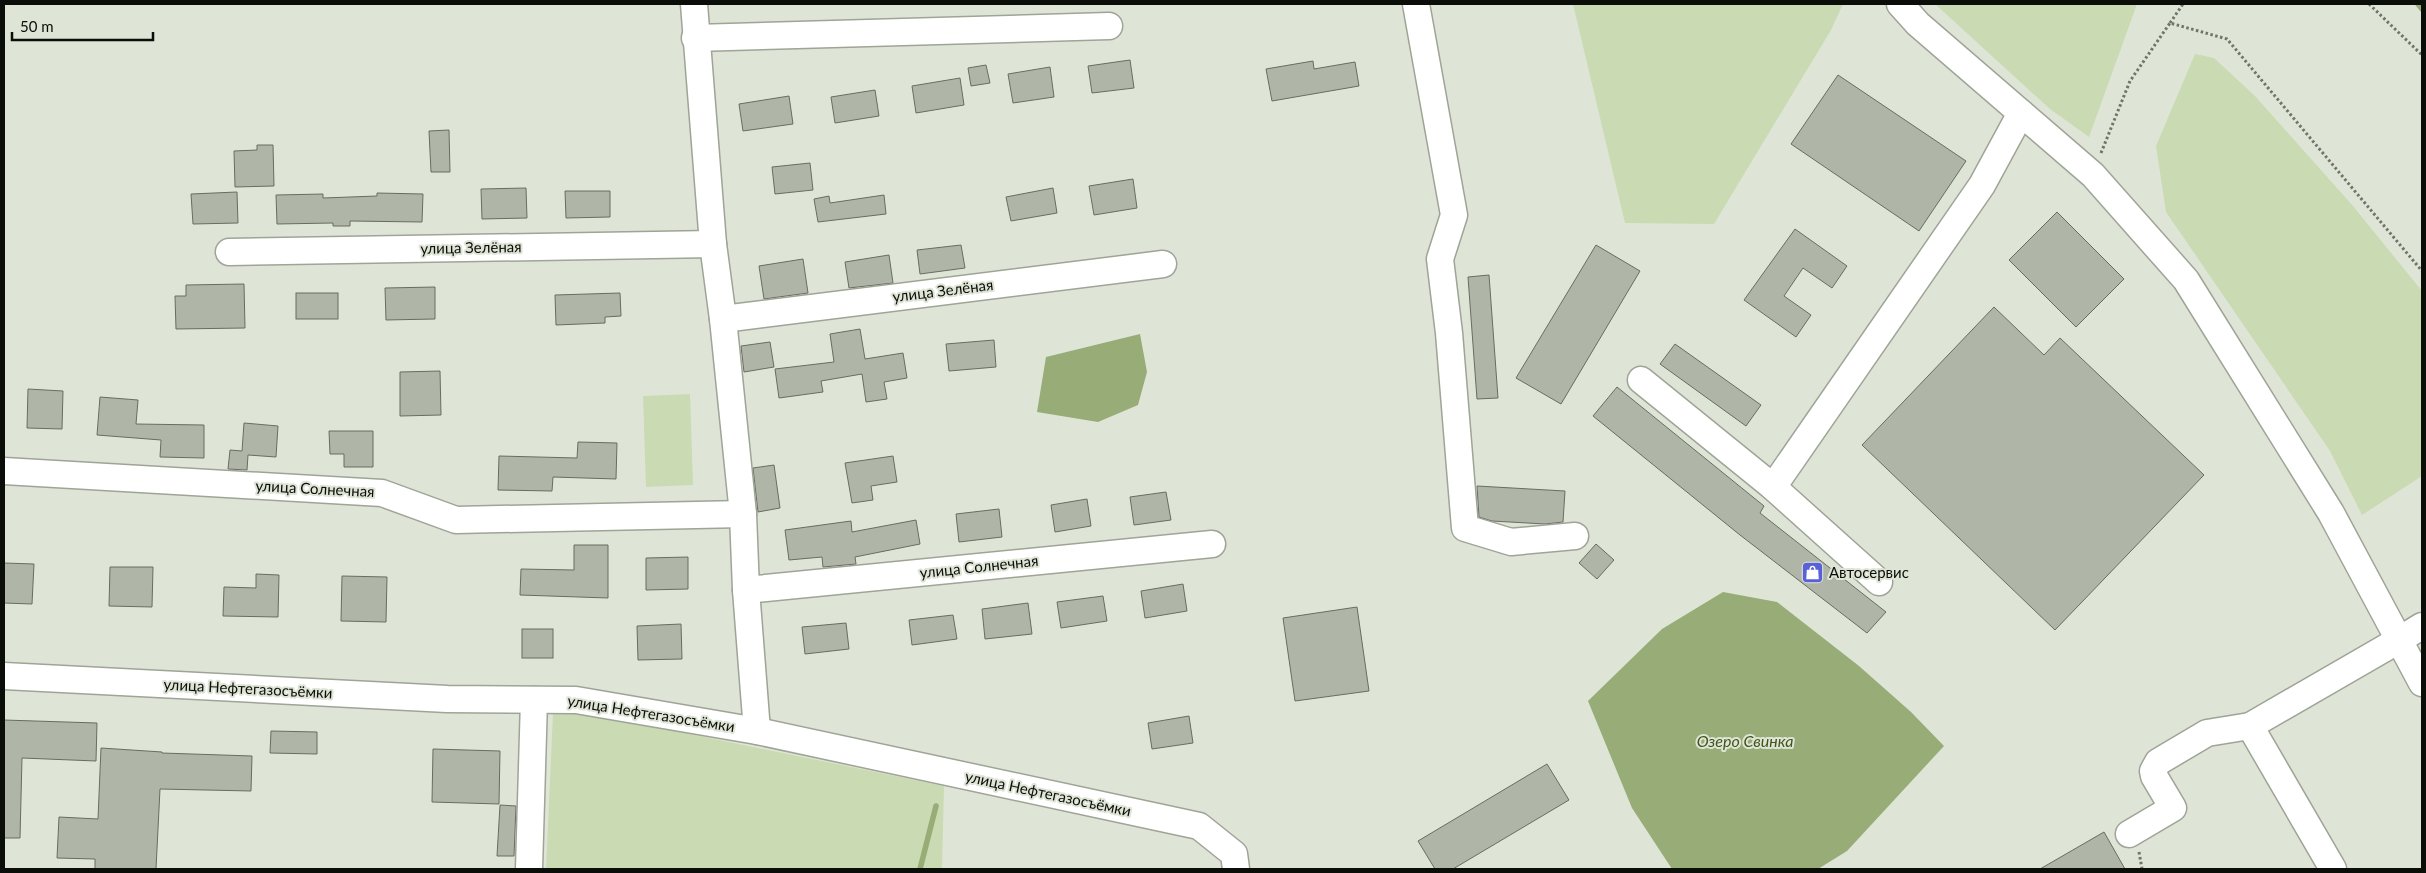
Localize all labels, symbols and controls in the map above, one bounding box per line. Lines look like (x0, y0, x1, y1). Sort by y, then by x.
scale bar (12, 10, 154, 42)
text: 50 m (20, 17, 54, 35)
street label: улица Зелёная (420, 237, 522, 257)
street label: улица Зелёная (892, 275, 994, 305)
street label: улица Солнечная (255, 476, 375, 500)
street label: улица Солнечная (919, 551, 1039, 581)
shop icon: Автосервис (1801, 561, 1825, 585)
place label: Автосервис (1829, 563, 1909, 581)
street label: улица Нефтегазосъёмки (163, 675, 333, 701)
street label: улица Нефтегазосъёмки (566, 691, 736, 735)
water label: Озеро Свинка (1697, 731, 1793, 750)
street label: улица Нефтегазосъёмки (964, 767, 1133, 819)

